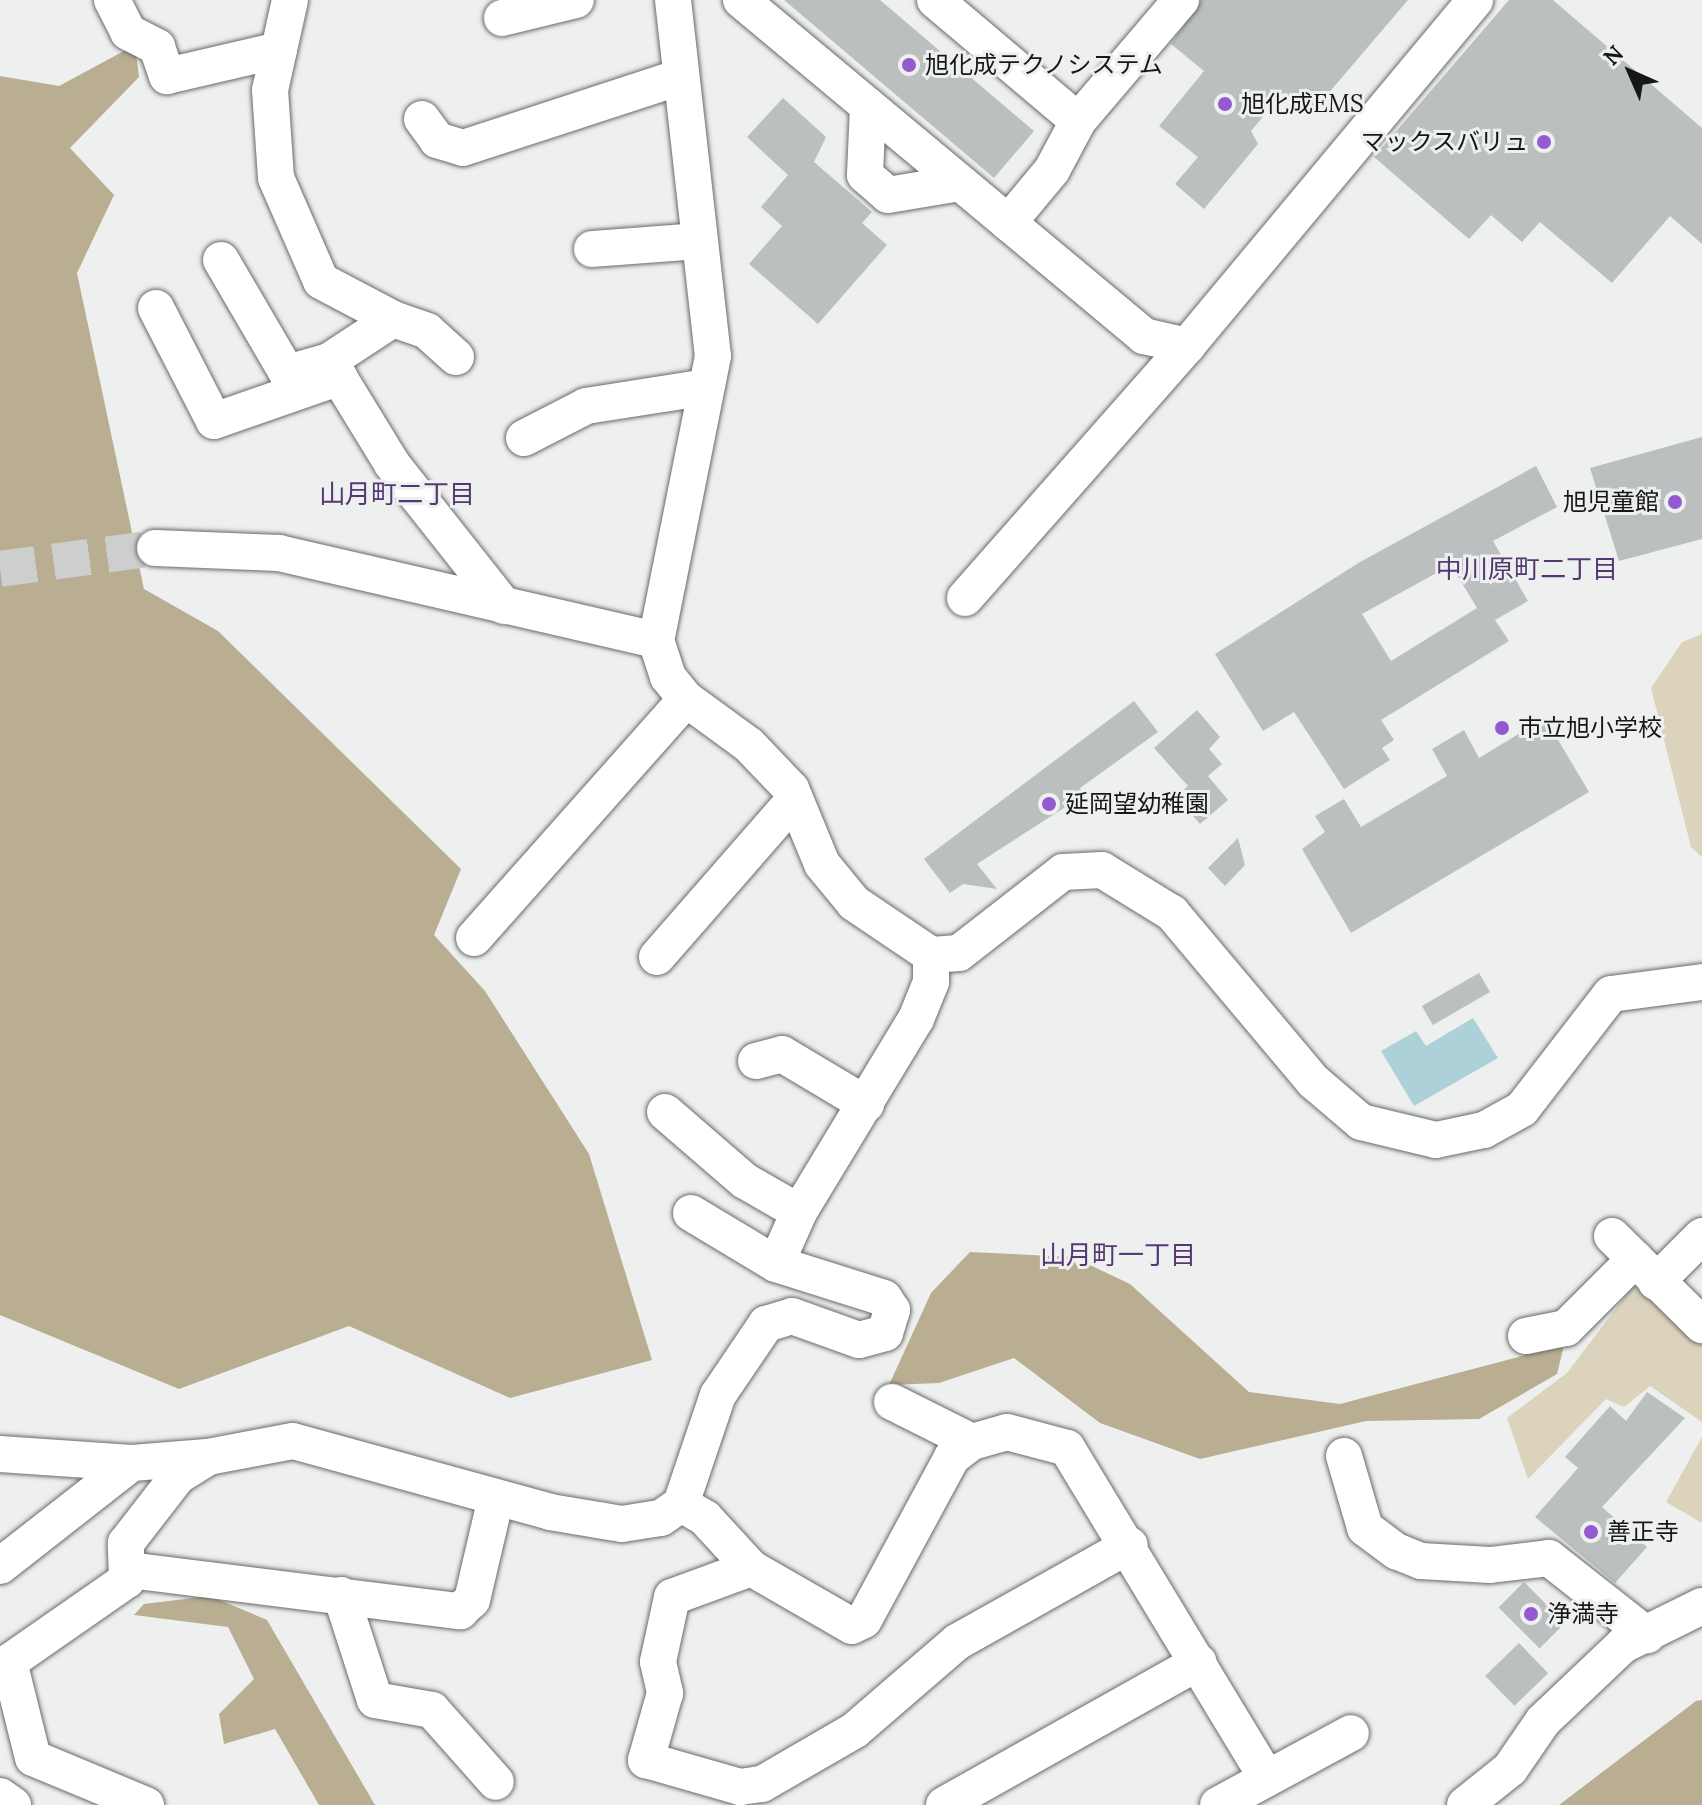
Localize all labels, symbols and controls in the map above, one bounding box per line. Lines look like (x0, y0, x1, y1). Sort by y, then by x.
north arrow (1590, 32, 1670, 112)
text: N (1597, 39, 1629, 71)
place label: 旭化成テクノシステム (925, 51, 1165, 79)
marker: 旭化成テクノシステム (900, 56, 918, 74)
place label: 旭化成EMS (1241, 90, 1364, 118)
marker: 旭化成EMS (1216, 95, 1234, 113)
place label: マックスバリュ (1360, 128, 1528, 156)
marker: マックスバリュ (1535, 133, 1553, 151)
district label: 山月町二丁目 (319, 478, 475, 510)
place label: 旭児童館 (1563, 488, 1659, 516)
marker: 旭児童館 (1666, 493, 1684, 511)
district label: 中川原町二丁目 (1436, 553, 1618, 585)
place label: 市立旭小学校 (1518, 714, 1662, 742)
marker: 市立旭小学校 (1493, 719, 1511, 737)
place label: 延岡望幼稚園 (1065, 790, 1209, 818)
marker: 延岡望幼稚園 (1040, 795, 1058, 813)
district label: 山月町一丁目 (1040, 1239, 1196, 1271)
place label: 善正寺 (1607, 1518, 1679, 1546)
marker: 善正寺 (1582, 1523, 1600, 1541)
place label: 浄満寺 (1547, 1600, 1619, 1628)
marker: 浄満寺 (1522, 1605, 1540, 1623)

